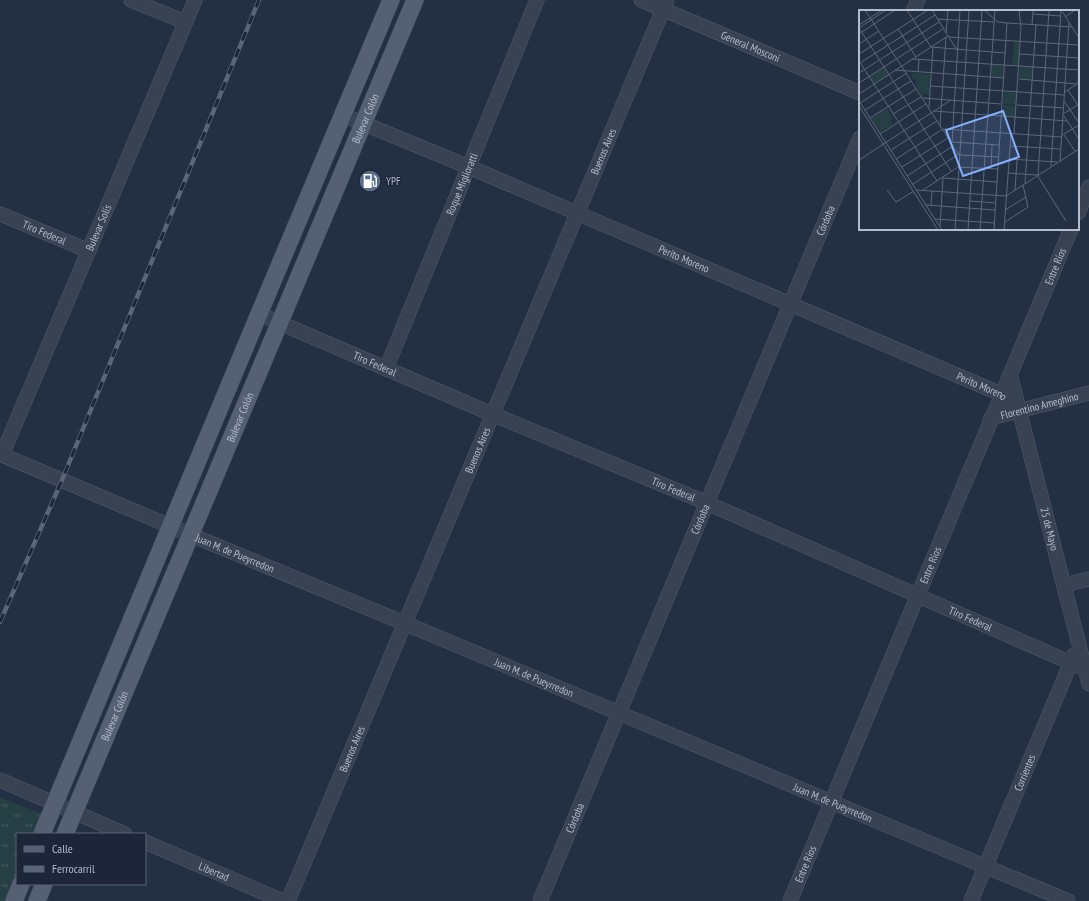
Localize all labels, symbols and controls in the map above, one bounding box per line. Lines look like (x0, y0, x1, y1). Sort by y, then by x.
inset map (859, 10, 1079, 230)
street label: General Mosconi (719, 28, 782, 65)
street label: Bulevar Colón (349, 91, 382, 145)
street label: Buenos Aires (587, 126, 619, 177)
street label: Roque Miglioratti (443, 151, 481, 217)
fuel station icon: YPF (357, 168, 383, 194)
place label: YPF (386, 174, 401, 188)
street label: Bulevar Solís (82, 202, 115, 253)
street label: Córdoba (813, 203, 838, 238)
street label: Tiro Federal (20, 217, 69, 248)
street label: Perito Moreno (657, 242, 712, 276)
street label: Entre Ríos (1042, 245, 1069, 287)
street label: Tiro Federal (351, 348, 399, 379)
street label: Perito Moreno (955, 369, 1010, 403)
street label: Florentino Ameghino (999, 389, 1080, 422)
street label: Bulevar Colón (223, 390, 257, 444)
street label: Buenos Aires (462, 425, 494, 475)
street label: Tiro Federal (650, 474, 698, 505)
street label: Córdoba (688, 502, 713, 536)
street label: 25 de Mayo (1037, 506, 1062, 552)
street label: Juan M. de Pueyrredon (192, 530, 277, 576)
street label: Entre Ríos (917, 544, 944, 586)
street label: Tiro Federal (947, 603, 995, 634)
street label: Juan M. de Pueyrredon (492, 654, 576, 700)
street label: Bulevar Colón (98, 689, 131, 743)
street label: Buenos Aires (336, 723, 368, 774)
street label: Corrientes (1011, 752, 1039, 793)
street label: Juan M. de Pueyrredon (791, 780, 875, 825)
street label: Córdoba (562, 801, 587, 835)
legend (16, 833, 146, 885)
text: Calle (52, 841, 73, 856)
street label: Entre Ríos (792, 843, 819, 885)
street label: Libertad (197, 859, 232, 884)
text: Ferrocarril (52, 861, 95, 876)

